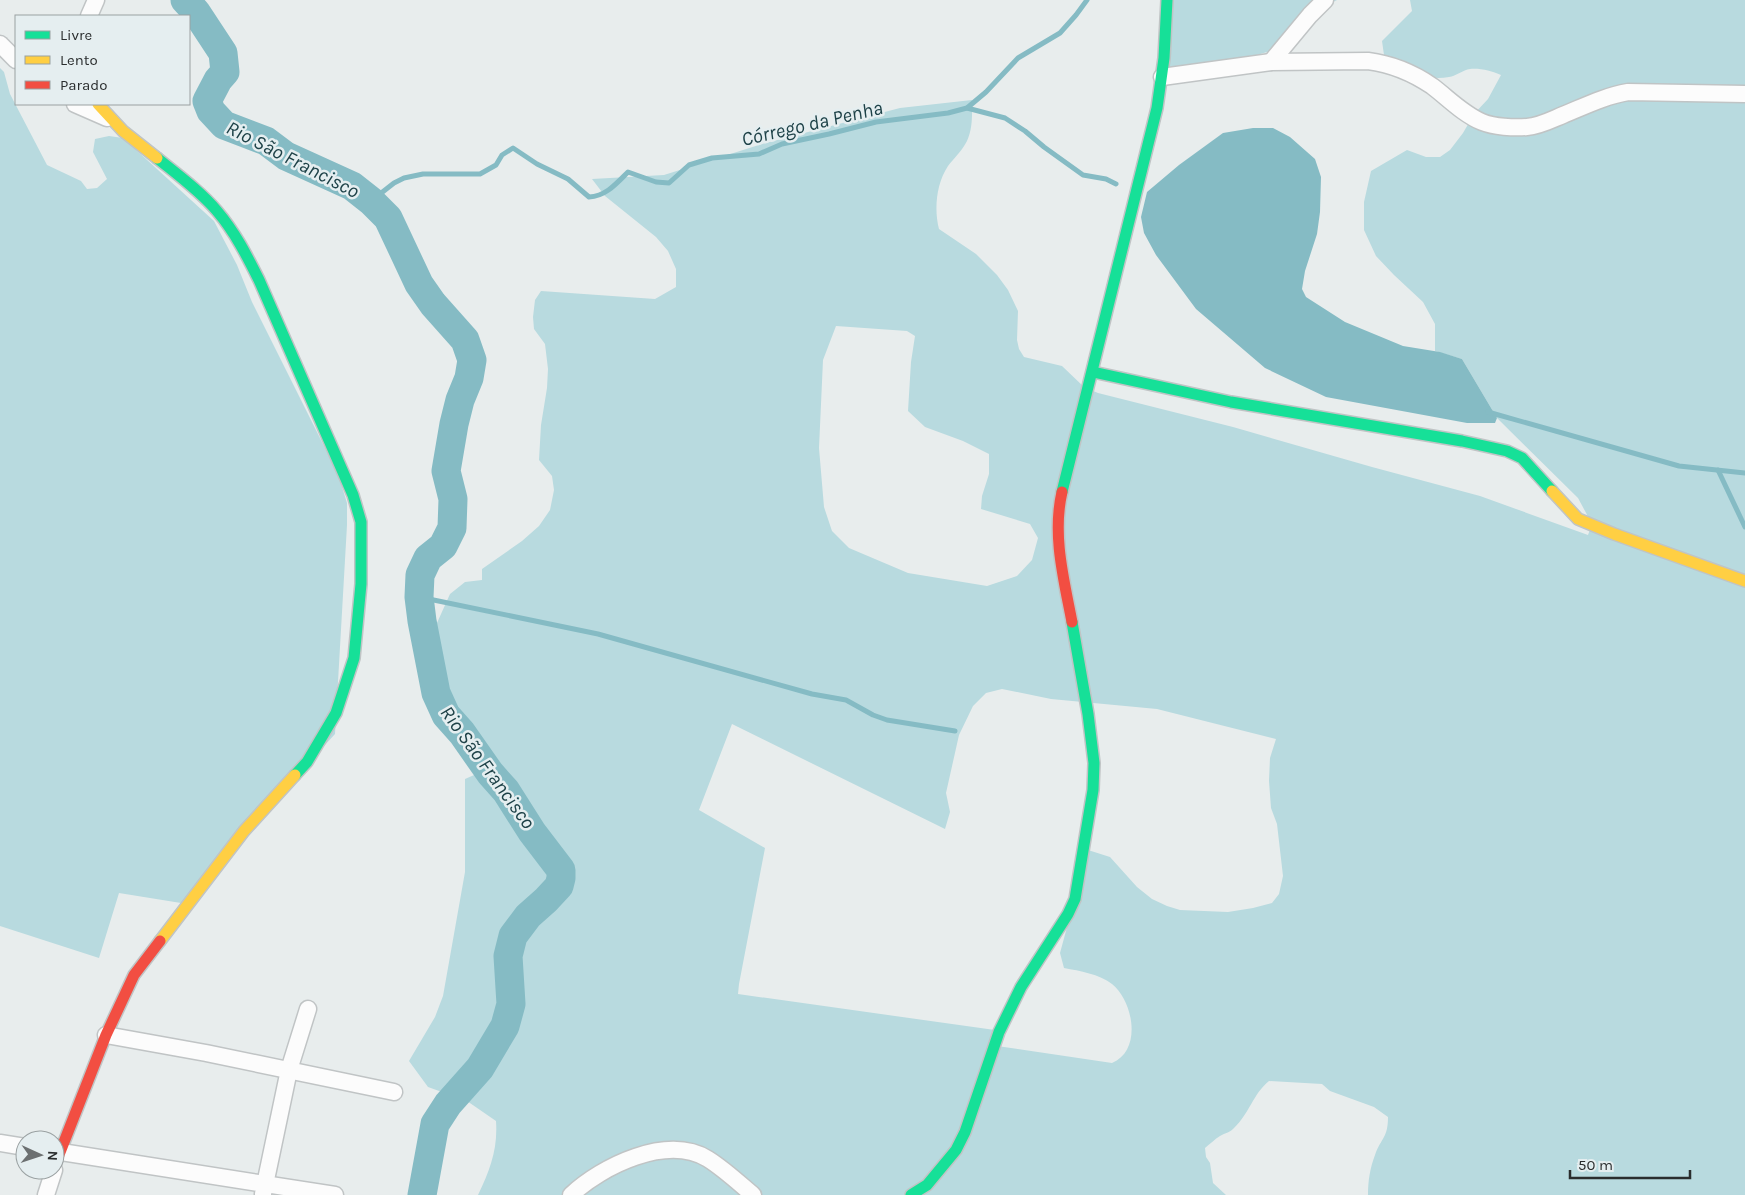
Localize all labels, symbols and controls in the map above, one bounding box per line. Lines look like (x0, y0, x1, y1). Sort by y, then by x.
legend (15, 15, 190, 105)
text: Livre (60, 26, 92, 44)
text: Lento (60, 51, 98, 69)
text: Parado (60, 76, 107, 94)
water label: Córrego da Penha (739, 96, 885, 151)
water label: Rio São Francisco (223, 116, 363, 203)
water label: Rio São Francisco (435, 701, 540, 833)
north arrow (15, 1130, 65, 1180)
scale bar (1570, 1148, 1690, 1180)
text: N (44, 1150, 61, 1161)
text: 50 m (1578, 1156, 1613, 1174)

